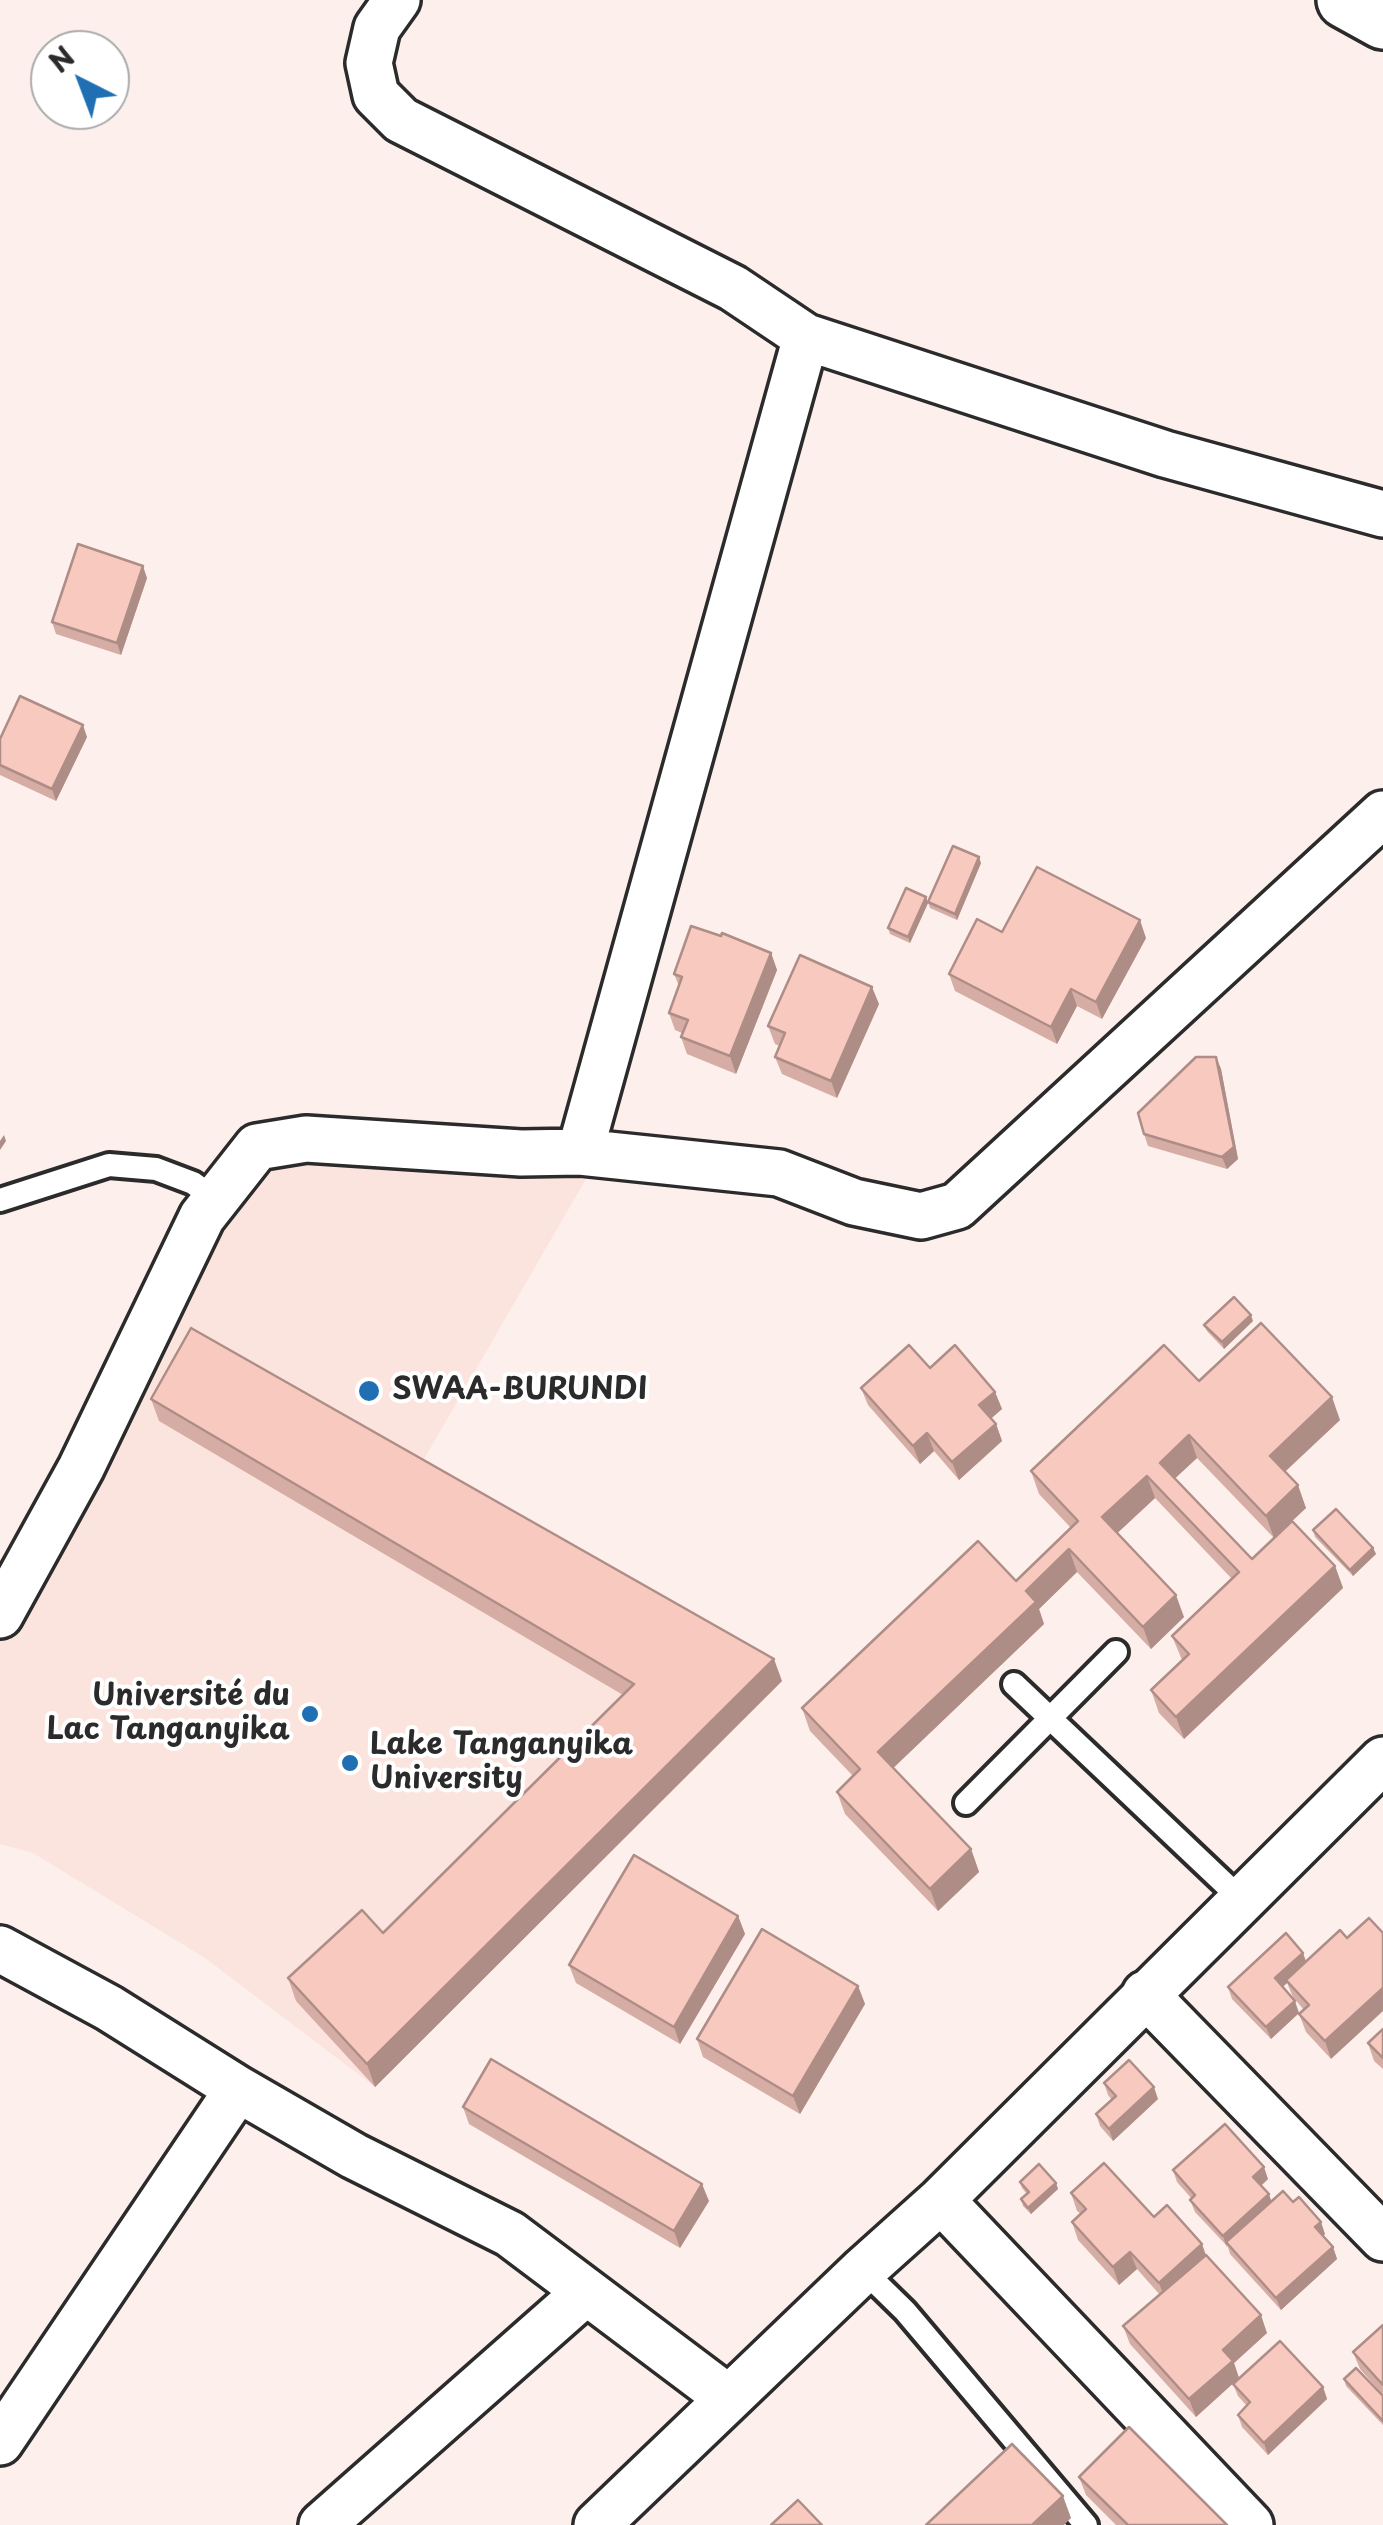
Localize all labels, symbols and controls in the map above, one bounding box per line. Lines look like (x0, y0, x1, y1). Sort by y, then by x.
north arrow (30, 30, 130, 130)
text: N (38, 35, 84, 82)
place label: SWAA-BURUNDI (392, 1373, 647, 1409)
marker: SWAA-BURUNDI (356, 1378, 382, 1404)
place label: Université du Lac Tanganyika (46, 1679, 290, 1750)
marker: Université du Lac Tanganyika (299, 1703, 321, 1725)
place label: Lake Tanganyika University (370, 1728, 633, 1798)
marker: Lake Tanganyika University (339, 1752, 361, 1774)

